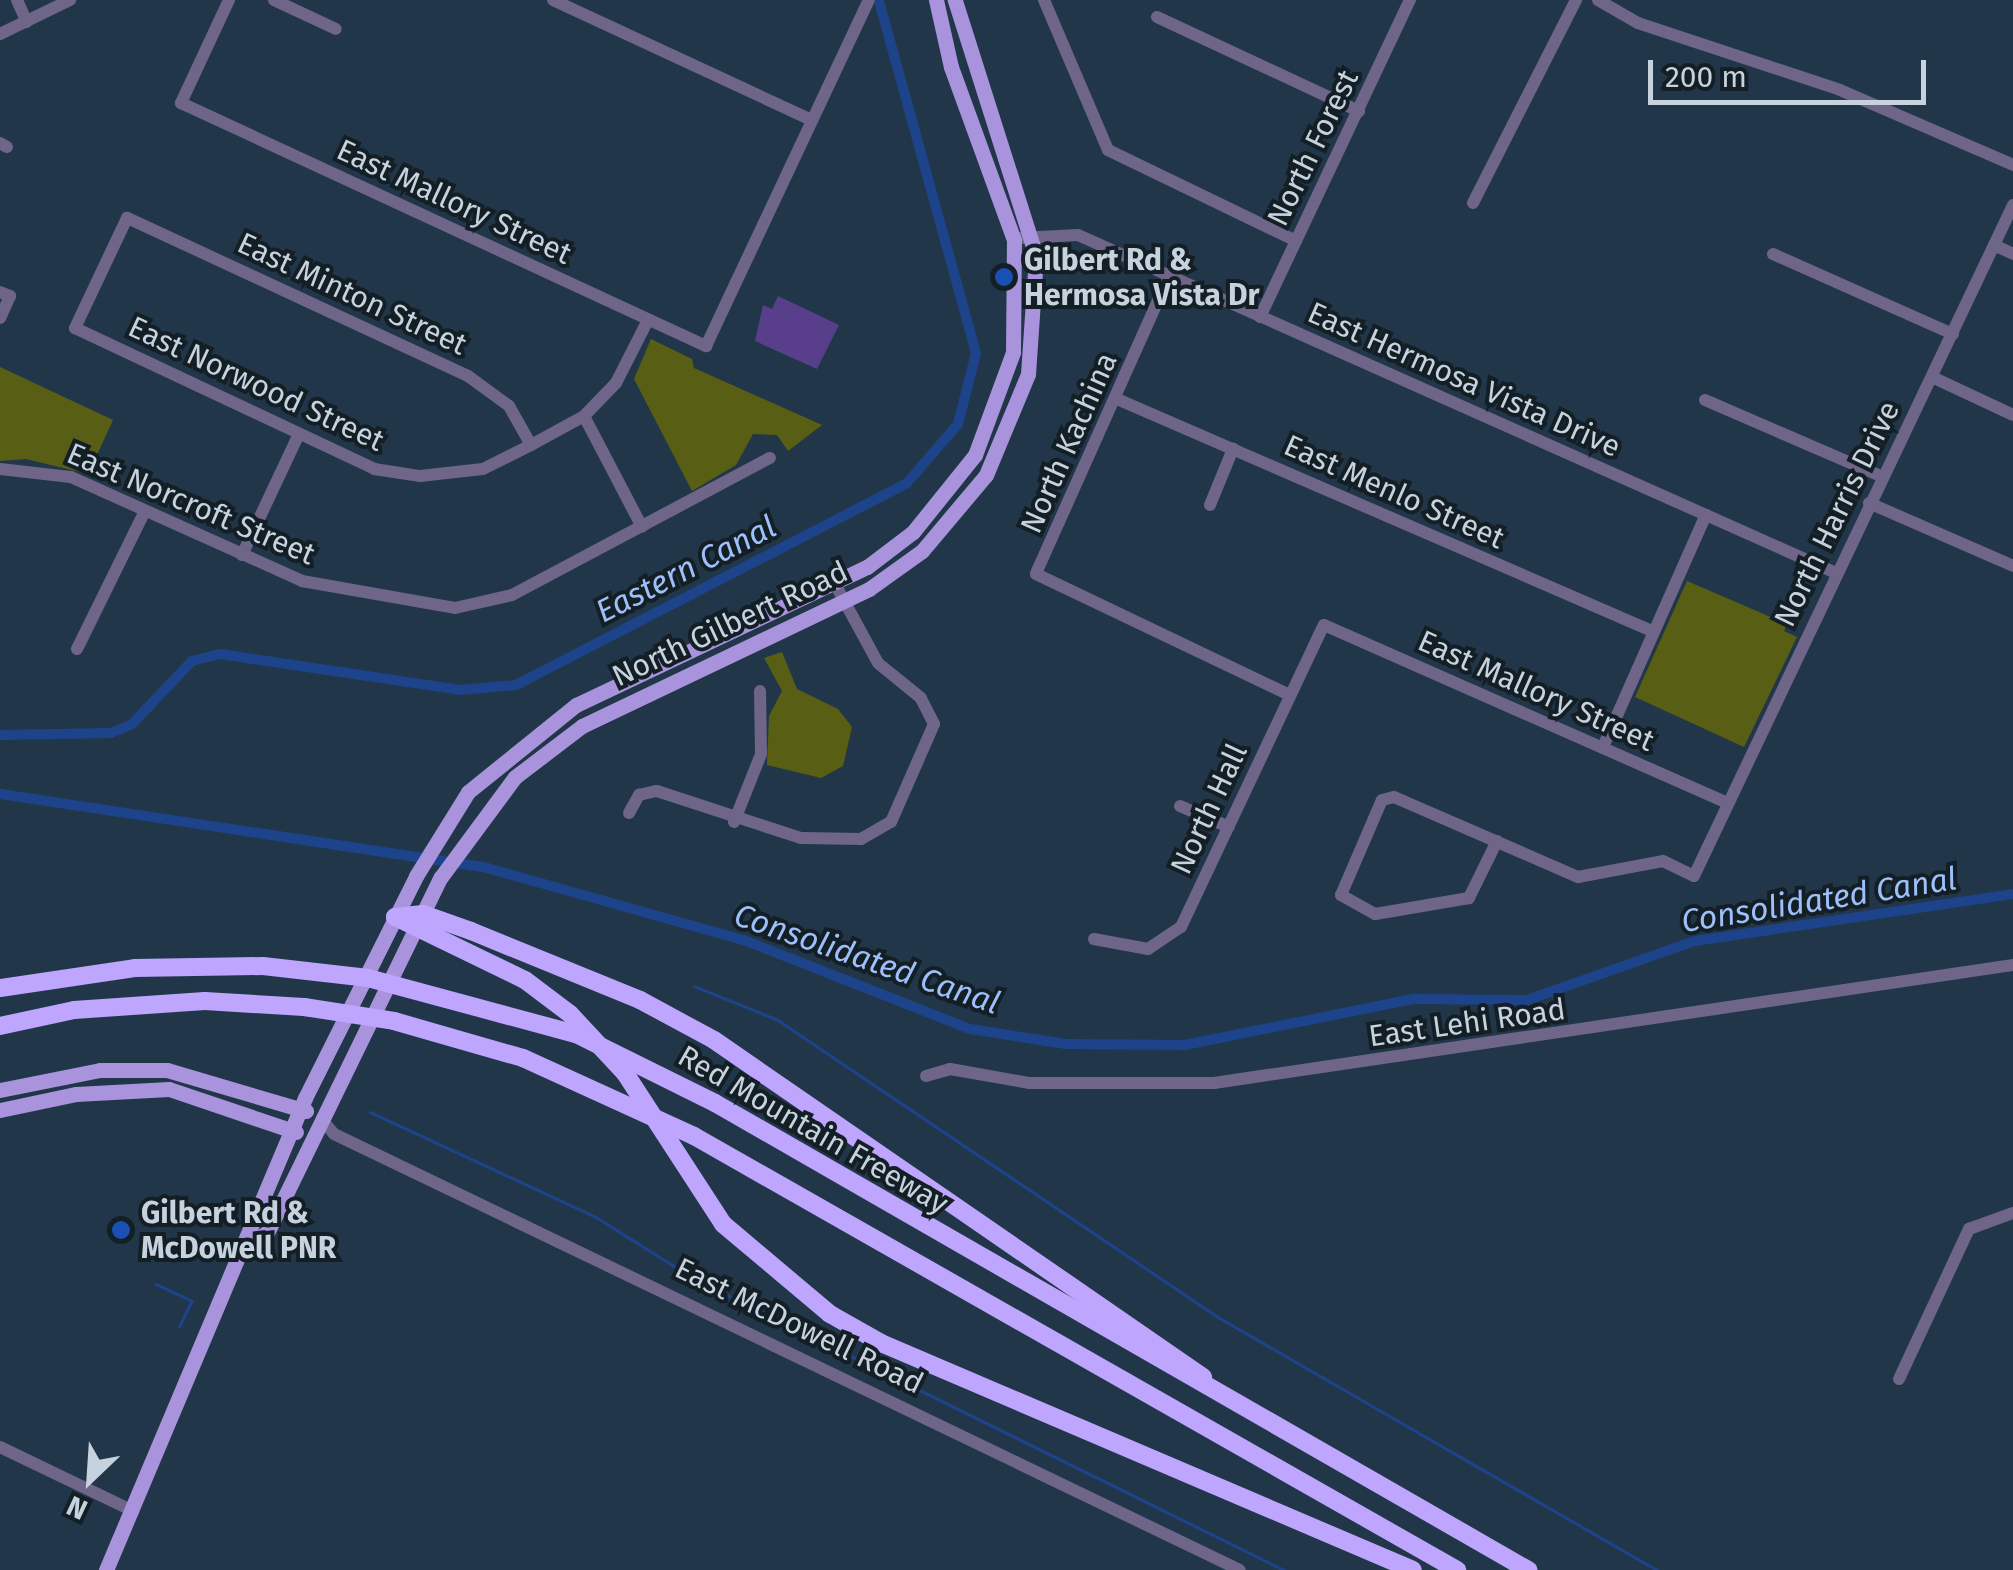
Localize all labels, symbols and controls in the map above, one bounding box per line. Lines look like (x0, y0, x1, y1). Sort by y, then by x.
scale bar (1653, 40, 1930, 102)
text: 200 m (1665, 59, 1747, 95)
street label: North Forest (1260, 64, 1366, 232)
street label: East Mallory Street (331, 132, 577, 272)
street label: East Minton Street (232, 225, 472, 363)
place label: Gilbert Rd & Hermosa Vista Dr (1024, 242, 1260, 312)
marker: Gilbert Rd & Hermosa Vista Dr (993, 266, 1015, 288)
street label: East Hermosa Vista Drive (1302, 295, 1626, 465)
street label: East Norwood Street (122, 309, 390, 459)
street label: North Kachina (1013, 347, 1125, 539)
street label: North Harris Drive (1767, 395, 1907, 633)
street label: East Menlo Street (1278, 427, 1510, 557)
street label: East Norcroft Street (62, 435, 320, 573)
water label: Eastern Canal (590, 507, 782, 631)
street label: North Gilbert Road (606, 554, 854, 694)
street label: East Mallory Street (1412, 623, 1660, 759)
street label: North Hall (1163, 738, 1255, 880)
water label: Consolidated Canal (1679, 859, 1959, 941)
water label: Consolidated Canal (729, 896, 1005, 1022)
street label: East Lehi Road (1366, 991, 1568, 1055)
street label: Red Mountain Freeway (672, 1038, 954, 1222)
place label: Gilbert Rd & McDowell PNR (141, 1195, 336, 1266)
marker: Gilbert Rd & McDowell PNR (110, 1219, 132, 1241)
street label: East McDowell Road (669, 1250, 929, 1402)
north arrow (40, 1430, 140, 1530)
text: N (62, 1489, 93, 1527)

